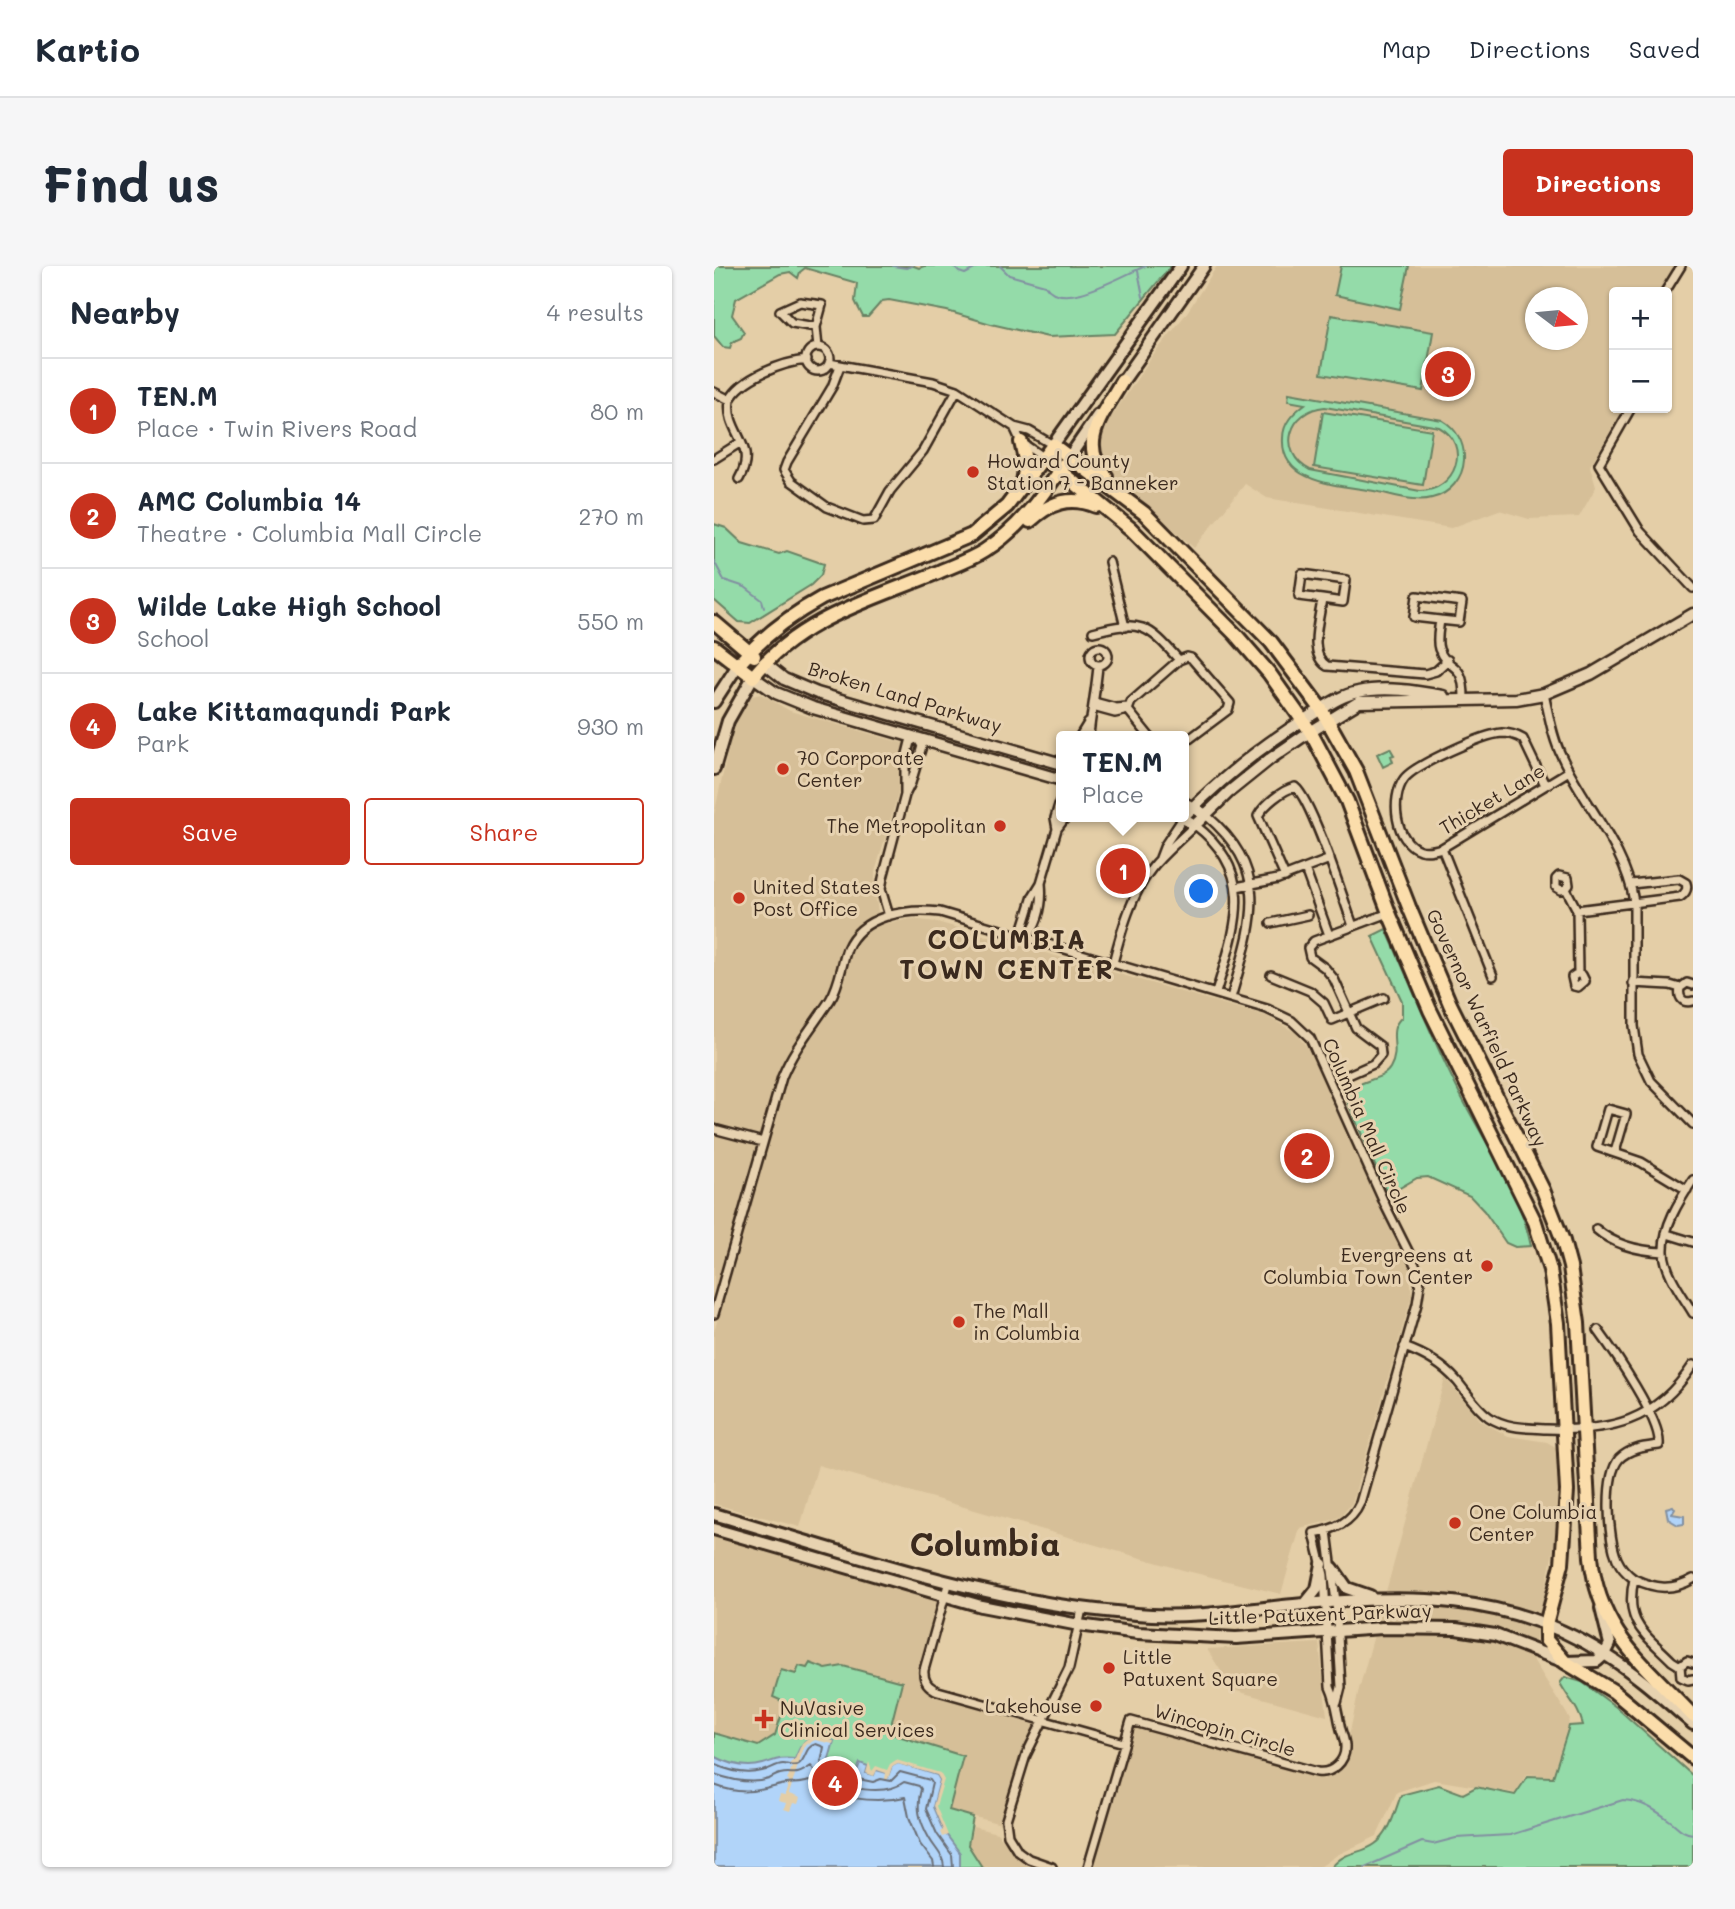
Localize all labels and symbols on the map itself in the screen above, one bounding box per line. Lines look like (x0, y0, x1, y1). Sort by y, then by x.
north arrow (1525, 287, 1588, 350)
pin: 3 (1425, 348, 1471, 400)
place label: Howard County Station 7 - Banneker (987, 448, 1179, 495)
marker: Howard County Station 7 - Banneker (965, 464, 981, 480)
street label: Broken Land Parkway (805, 655, 1005, 738)
place label: 70 Corporate Center (797, 745, 924, 792)
street label: Thicket Lane (1434, 757, 1549, 840)
marker: 70 Corporate Center (775, 761, 791, 777)
place label: The Metropolitan (826, 813, 986, 838)
marker: The Metropolitan (992, 818, 1008, 834)
pin: 1 (1100, 845, 1146, 897)
place label: United States Post Office (753, 874, 881, 921)
your location (1184, 874, 1218, 908)
marker: United States Post Office (731, 890, 747, 906)
street label: Governor Warfield Parkway (1421, 905, 1554, 1151)
district label: COLUMBIA TOWN CENTER (899, 922, 1115, 986)
street label: Columbia Mall Circle (1317, 1034, 1418, 1218)
pin: 2 (1284, 1130, 1330, 1182)
place label: Evergreens at Columbia Town Center (1263, 1242, 1473, 1289)
marker: Evergreens at Columbia Town Center (1479, 1258, 1495, 1274)
place label: The Mall in Columbia (973, 1298, 1080, 1345)
marker: The Mall in Columbia (951, 1314, 967, 1330)
place label: One Columbia Center (1469, 1499, 1597, 1546)
marker: One Columbia Center (1447, 1515, 1463, 1531)
district label: Columbia (910, 1521, 1060, 1564)
street label: Little Patuxent Parkway (1208, 1597, 1432, 1630)
place label: Little Patuxent Square (1123, 1644, 1278, 1691)
marker: Little Patuxent Square (1101, 1660, 1117, 1676)
place label: Lakehouse (985, 1693, 1082, 1718)
place label: NuVasive Clinical Services (780, 1695, 934, 1742)
street label: Wincopin Circle (1151, 1697, 1299, 1762)
marker: Lakehouse (1088, 1698, 1104, 1714)
marker: NuVasive Clinical Services (754, 1709, 774, 1729)
pin: 4 (812, 1757, 858, 1809)

